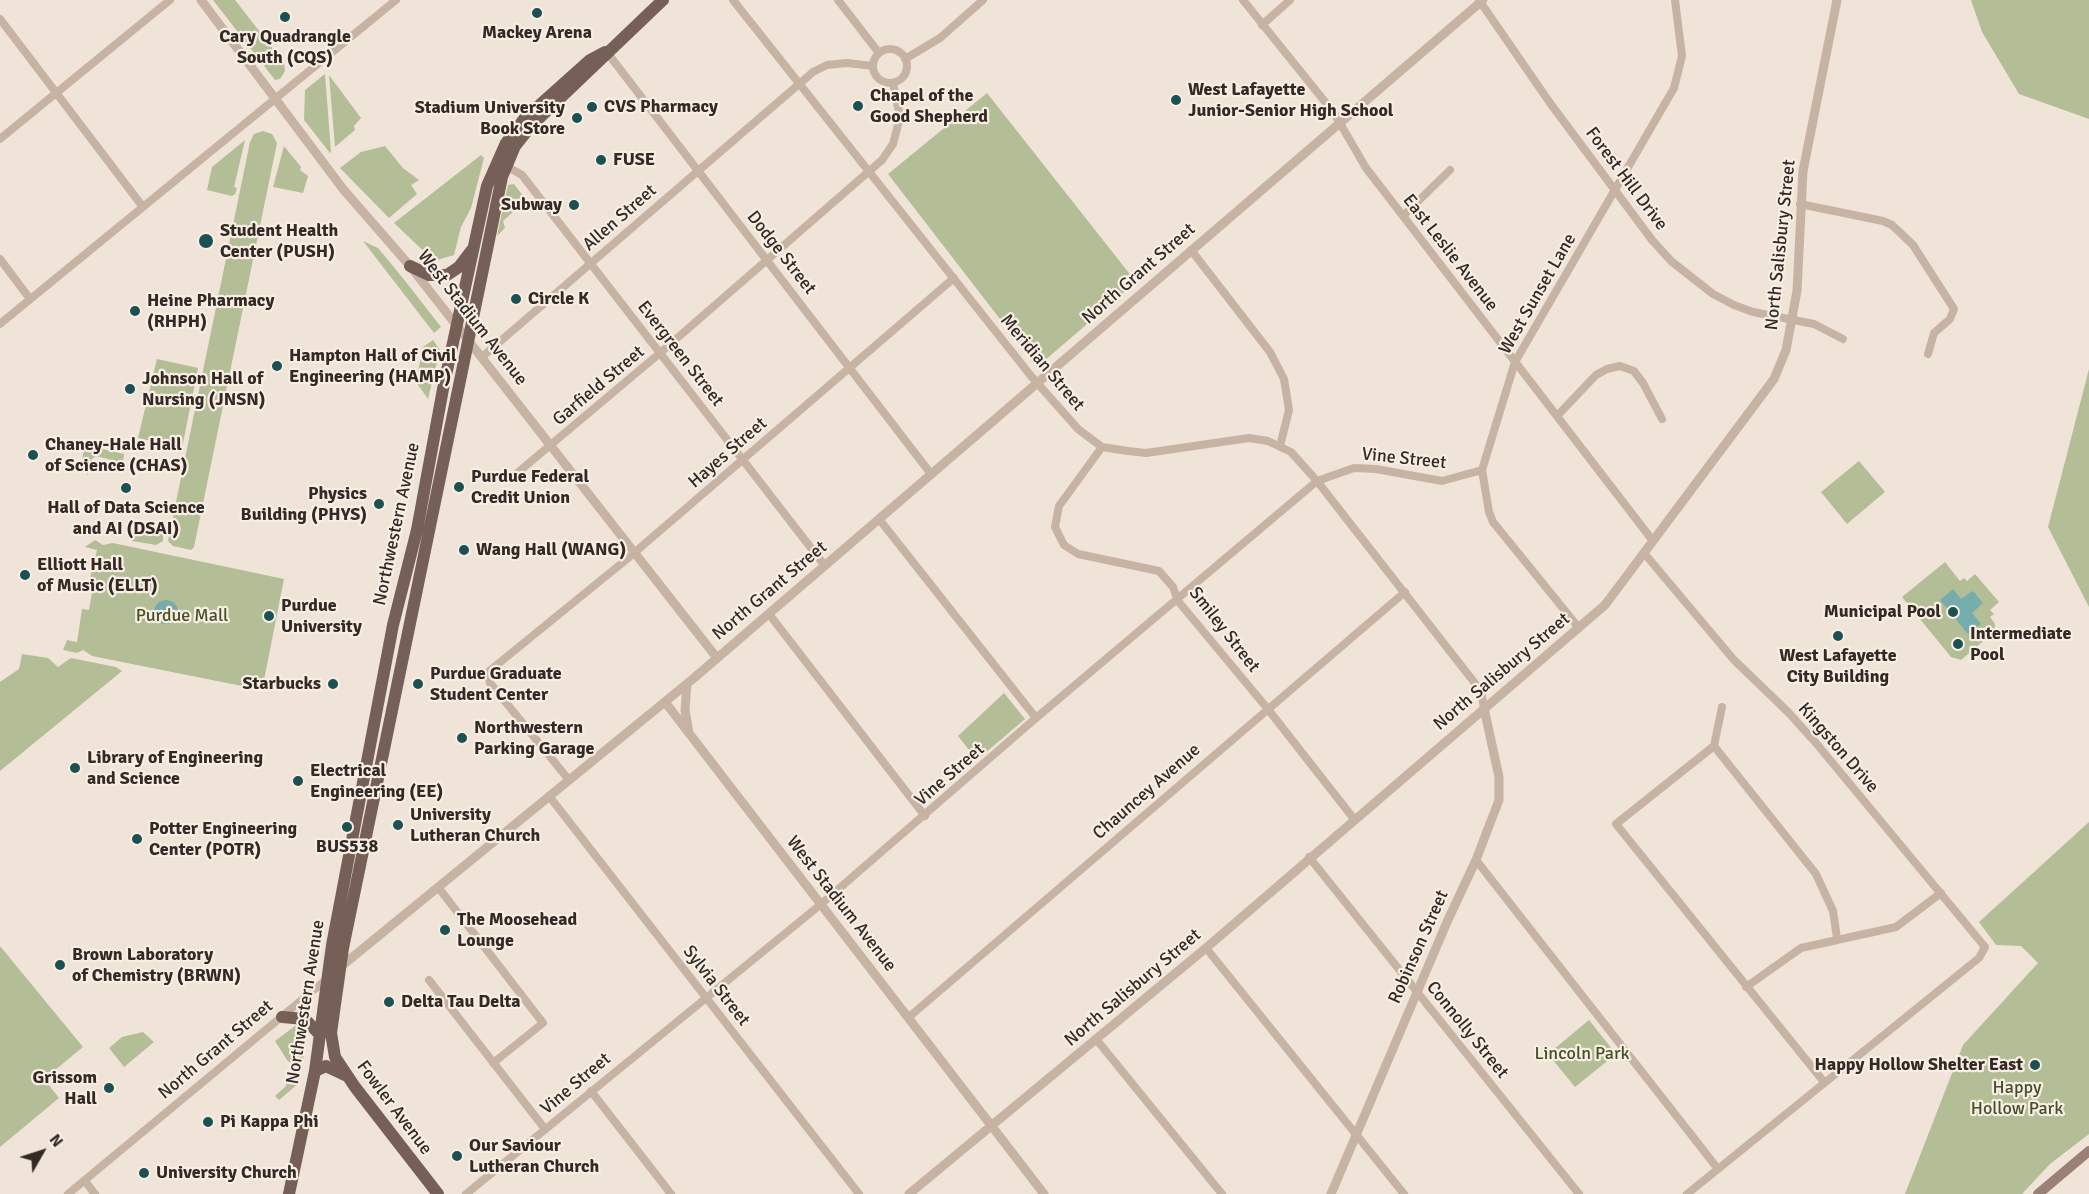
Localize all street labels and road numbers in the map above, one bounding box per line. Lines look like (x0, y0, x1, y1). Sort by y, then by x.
street label: Forest Hill Drive (1580, 123, 1672, 235)
street label: North Salisbury Street (1761, 159, 1801, 331)
street label: Allen Street (579, 180, 661, 256)
street label: East Leslie Avenue (1398, 190, 1502, 316)
street label: Dodge Street (742, 207, 820, 299)
street label: North Grant Street (1078, 219, 1200, 329)
street label: West Sunset Lane (1495, 230, 1581, 358)
street label: West Stadium Avenue (412, 246, 532, 390)
street label: Evergreen Street (632, 297, 728, 411)
street label: Meridian Street (995, 310, 1089, 416)
street label: Garfield Street (549, 341, 649, 431)
street label: Hayes Street (684, 413, 772, 493)
street label: Northwestern Avenue (369, 441, 425, 607)
street label: Vine Street (1361, 444, 1447, 474)
street label: North Grant Street (708, 537, 832, 645)
street label: Smiley Street (1184, 583, 1264, 677)
street label: North Salisbury Street (1429, 609, 1575, 735)
street label: Kingston Drive (1793, 699, 1883, 797)
street label: Vine Street (911, 739, 989, 811)
street label: Chauncey Avenue (1089, 739, 1205, 845)
street label: West Stadium Avenue (781, 832, 901, 976)
street label: Robinson Street (1384, 887, 1454, 1007)
street label: Northwestern Avenue (282, 918, 330, 1086)
street label: North Salisbury Street (1060, 925, 1206, 1051)
street label: Sylvia Street (678, 942, 754, 1030)
street label: Connolly Street (1421, 977, 1513, 1083)
street label: North Grant Street (154, 996, 278, 1104)
street label: Vine Street (537, 1048, 615, 1120)
street label: Fowler Avenue (352, 1057, 436, 1159)

